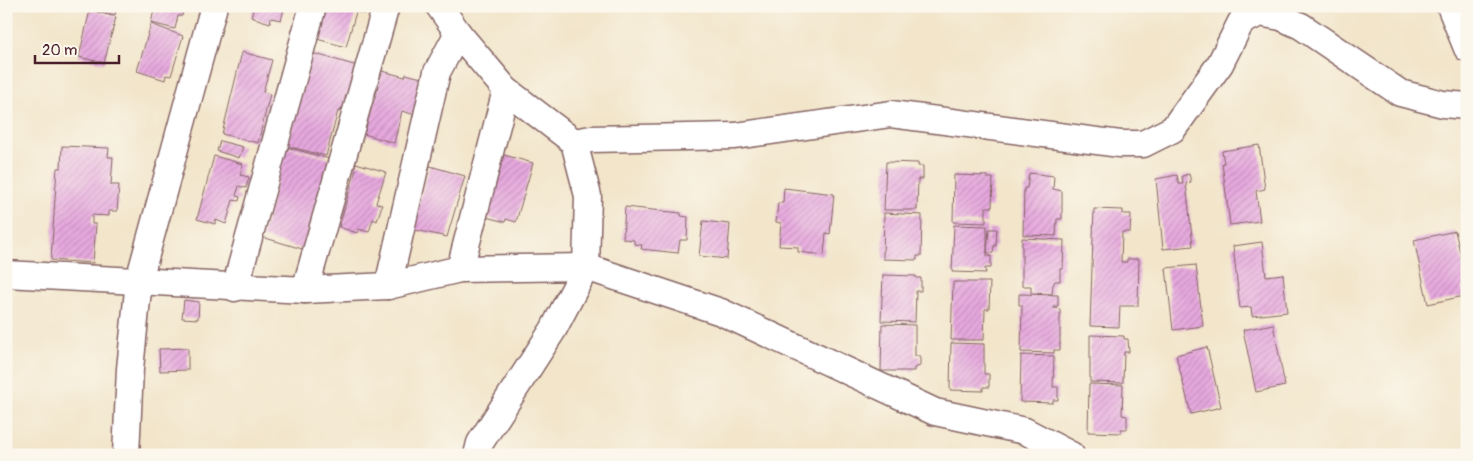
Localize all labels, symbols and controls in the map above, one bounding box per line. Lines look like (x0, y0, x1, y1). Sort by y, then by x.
scale bar (35, 32, 119, 64)
text: 20 m (42, 41, 77, 60)

